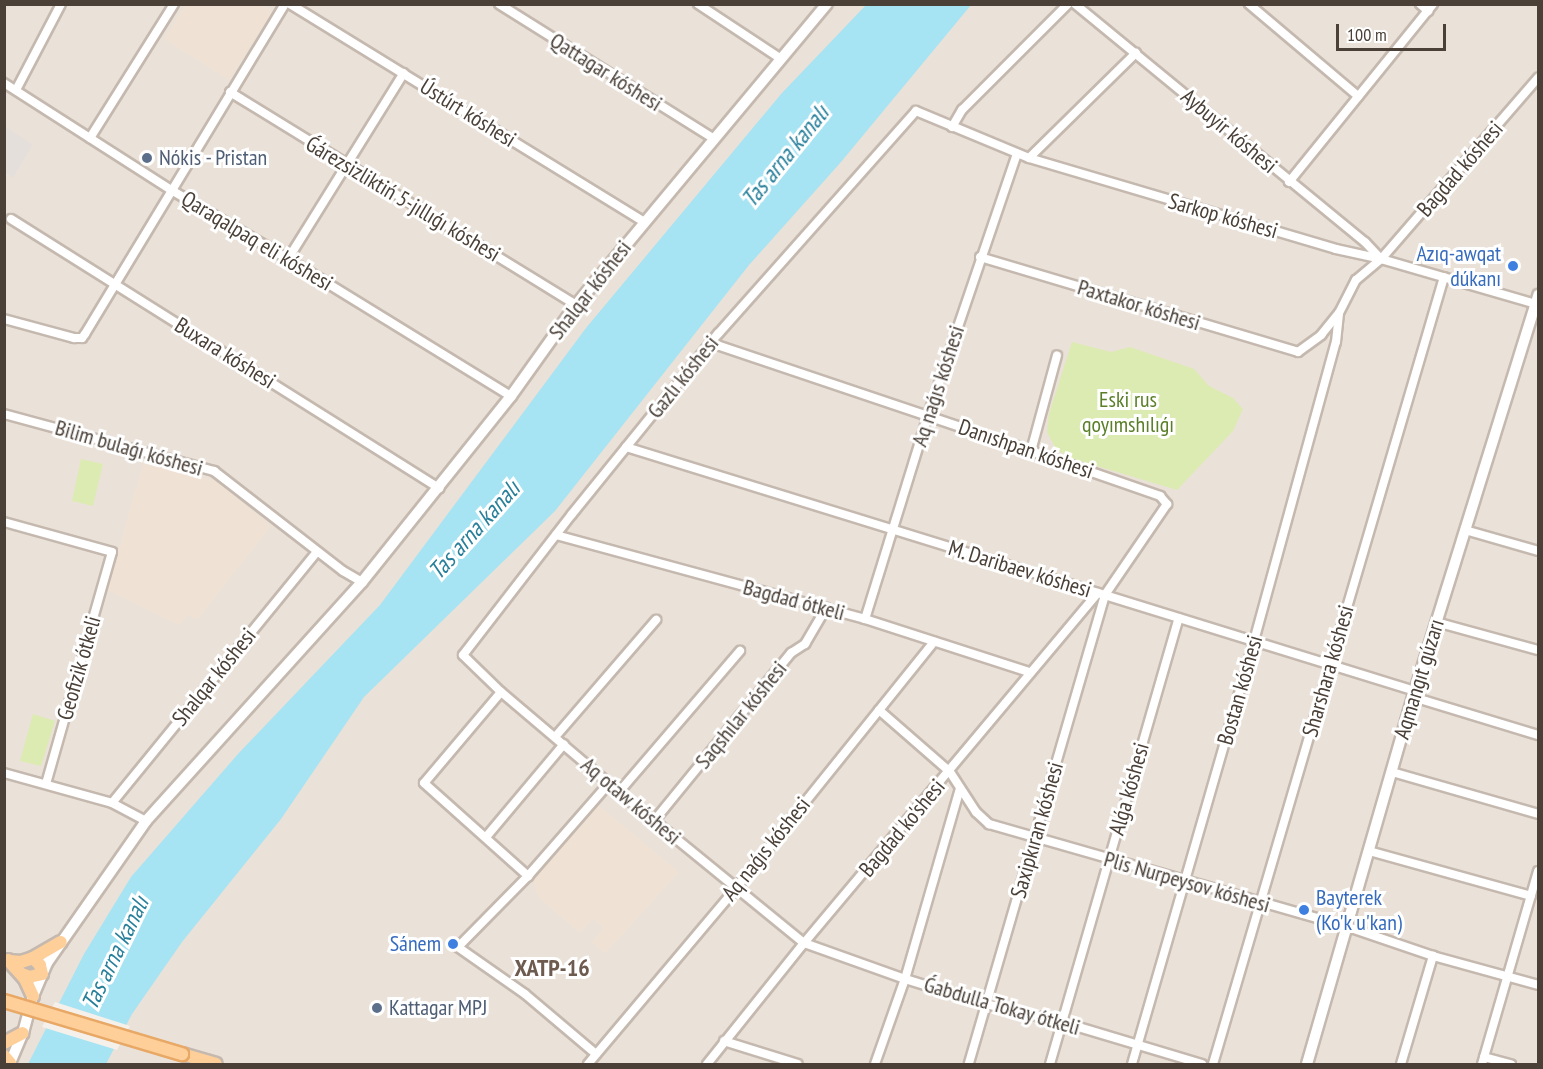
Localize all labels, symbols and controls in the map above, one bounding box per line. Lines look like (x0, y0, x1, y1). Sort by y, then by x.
scale bar (1339, 12, 1448, 50)
text: 100 m (1347, 23, 1387, 46)
street label: Qattagar kóshesi (545, 27, 667, 117)
street label: Ústúrt kóshesi (415, 73, 521, 153)
street label: Aybuyir kóshesi (1176, 83, 1282, 179)
water label: Tas arna kanalı (735, 99, 835, 213)
street label: Bagdad kóshesi (1412, 116, 1508, 222)
street label: Ǵárezsizliktiń 5-jıllıǵı kóshesi (301, 130, 505, 268)
place label: Nókis - Pristan (159, 145, 269, 171)
marker: Nókis - Pristan (140, 151, 154, 165)
street label: Qaraqalpaq eli kóshesi (177, 186, 337, 296)
street label: Sarkop kóshesi (1165, 188, 1281, 244)
street label: Shalqar kóshesi (543, 235, 637, 345)
place label: Azıq-awqat dúkanı (1416, 240, 1501, 292)
marker: Azıq-awqat dúkanı (1506, 259, 1520, 273)
street label: Paxtakor kóshesi (1075, 274, 1203, 336)
street label: Buxara kóshesi (170, 312, 280, 394)
street label: Aq naǵıs kóshesi (906, 322, 970, 450)
street label: Gazlı kóshesi (642, 330, 724, 424)
park label: Eski rus qoyımshılıǵı (1082, 386, 1174, 438)
street label: Bilim bulaǵı kóshesi (52, 414, 206, 482)
street label: Danıshpan kóshesi (955, 414, 1097, 484)
water label: Tas arna kanalı (422, 475, 526, 585)
street label: M. Daribaev kóshesi (944, 534, 1096, 604)
street label: Bagdad ótkeli (740, 574, 848, 626)
street label: Sharshara kóshesi (1297, 602, 1359, 740)
street label: Geofizik ótkeli (51, 613, 107, 723)
street label: Aqmangıt gúzarı (1388, 616, 1450, 742)
street label: Shalqar kóshesi (167, 623, 261, 731)
street label: Bostan kóshesi (1212, 632, 1268, 748)
street label: Saqshılar kóshesi (690, 656, 792, 774)
street label: Alǵa kóshesi (1103, 740, 1155, 838)
street label: Aq otaw kóshesi (576, 751, 686, 851)
street label: Saxipkıran kóshesi (1005, 759, 1069, 901)
street label: Bagdad ko'shesi (854, 774, 950, 882)
street label: Aq naǵıs kóshesi (716, 792, 816, 906)
street label: Plis Nurpeysov kóshesi (1101, 846, 1273, 918)
place label: Bayterek (Ko'k u'kan) (1316, 884, 1402, 936)
water label: Tas arna kanalı (75, 892, 155, 1014)
marker: Bayterek (Ko'k u'kan) (1297, 903, 1311, 917)
place label: Sánem (390, 931, 441, 957)
marker: Sánem (446, 937, 460, 951)
district label: XATP-16 (514, 954, 590, 982)
street label: Ǵabdulla Tokay ótkeli (920, 971, 1084, 1041)
place label: Kattagar MPJ (389, 995, 487, 1021)
marker: Kattagar MPJ (370, 1001, 384, 1015)

